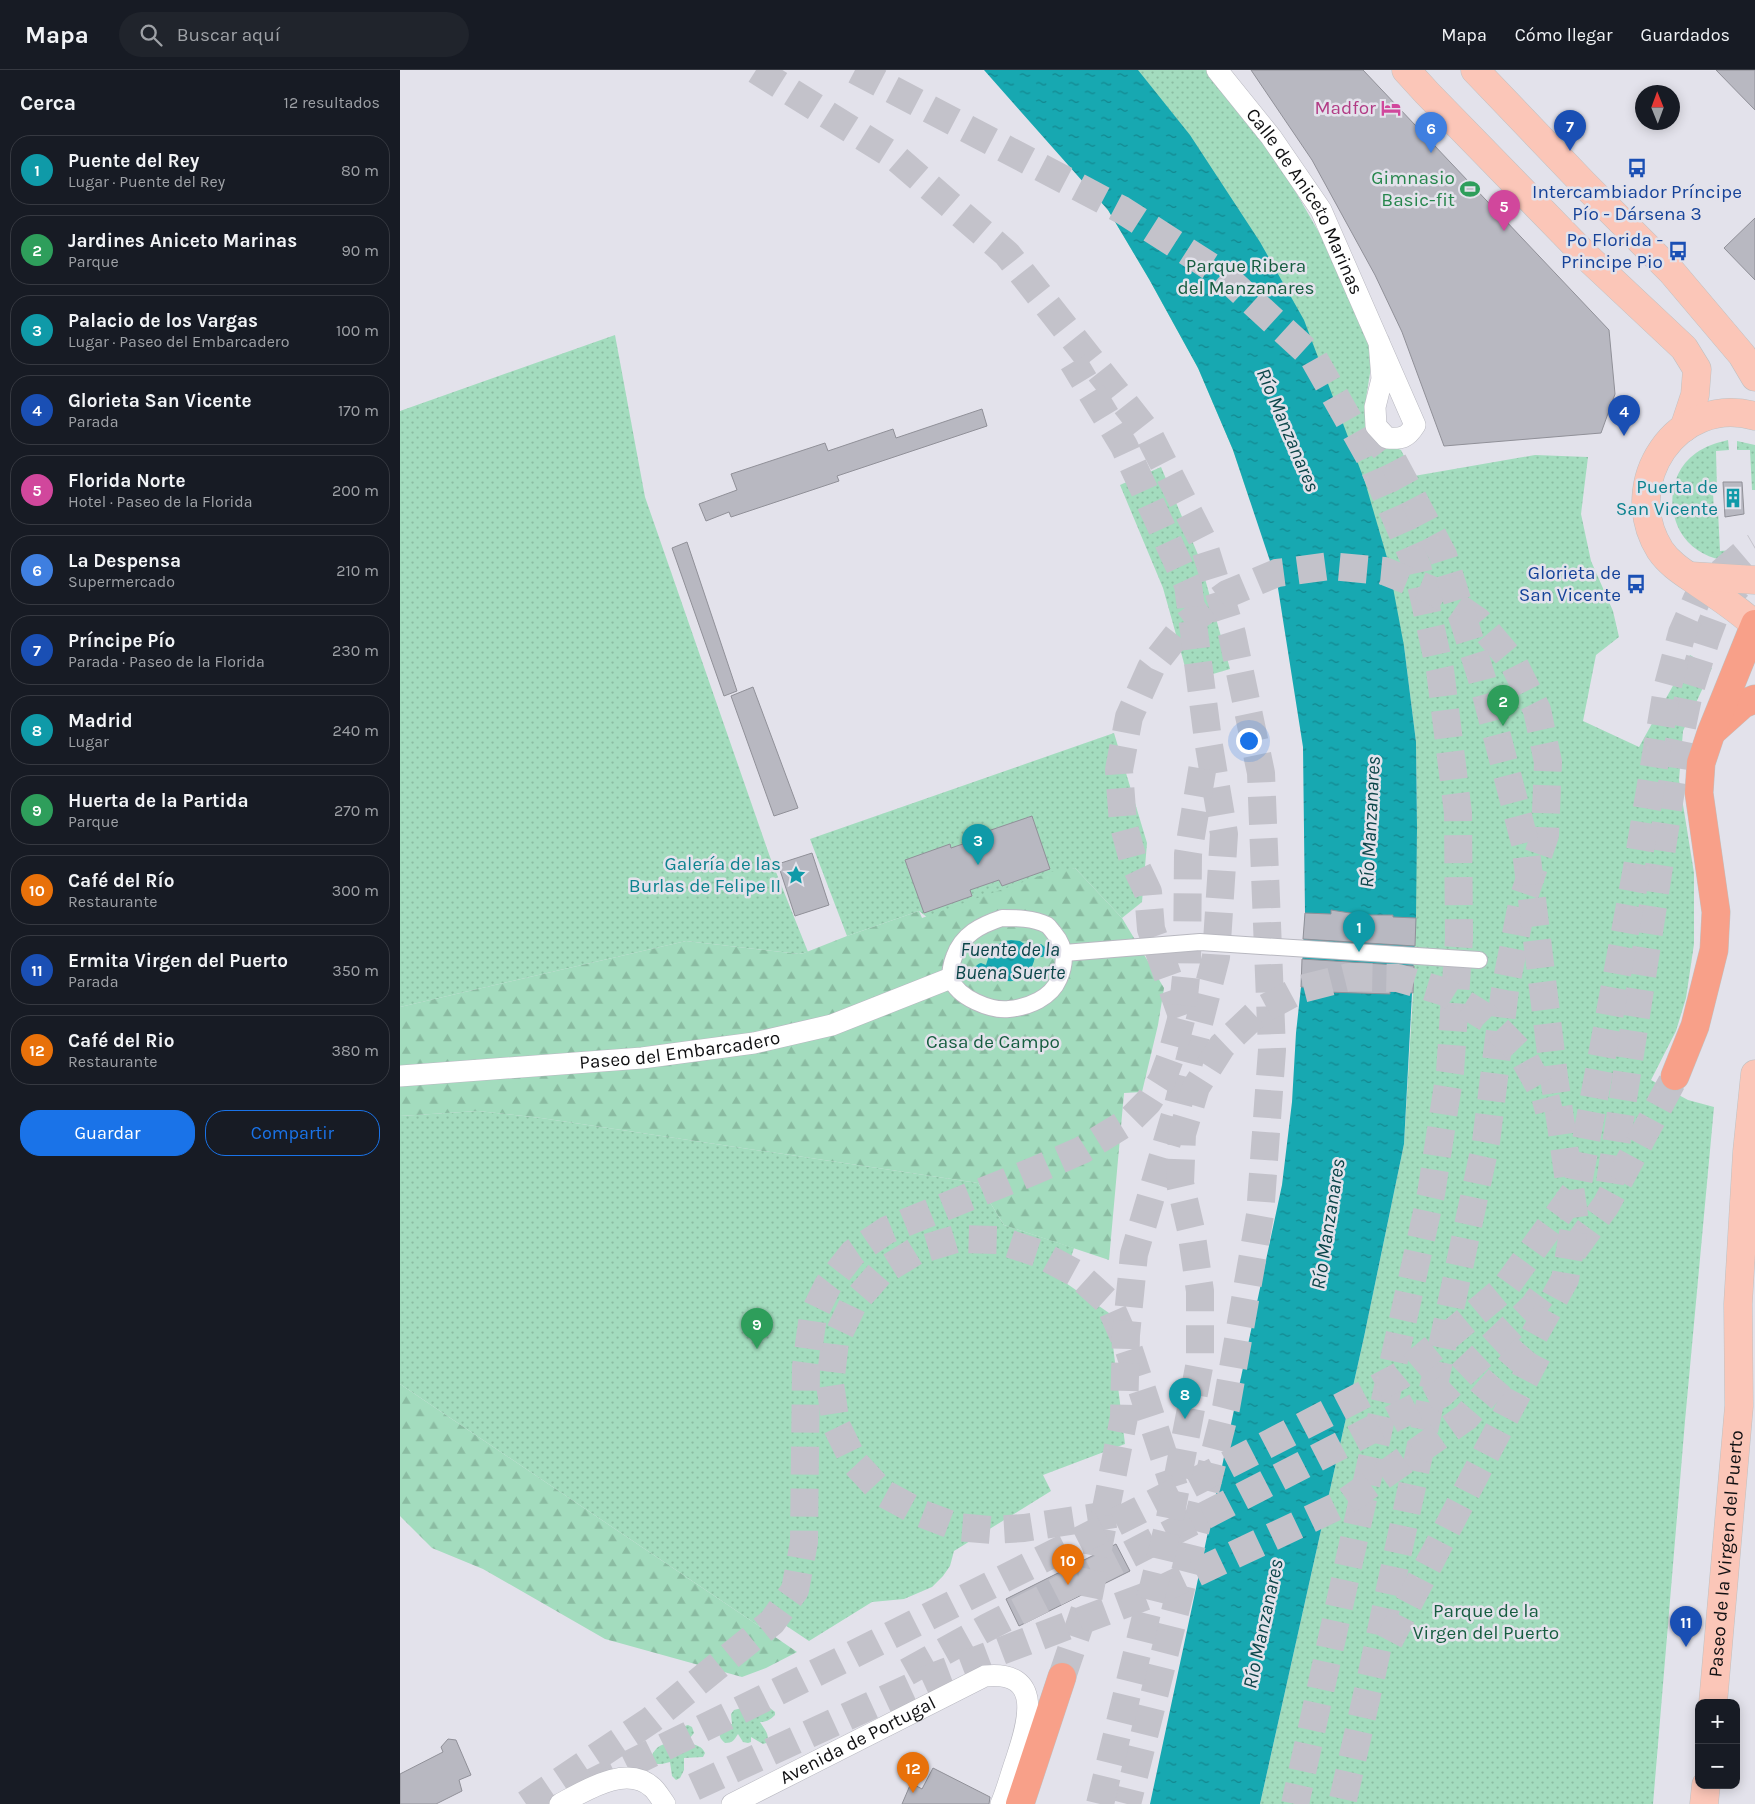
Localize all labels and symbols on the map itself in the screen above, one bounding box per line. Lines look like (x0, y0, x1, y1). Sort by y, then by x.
north arrow (1635, 85, 1680, 130)
place label: Madfor (1314, 97, 1376, 119)
hotel icon: Madfor (1380, 97, 1402, 119)
street label: Calle de Aniceto Marinas (1241, 104, 1368, 298)
pin: 7 (1554, 110, 1586, 151)
pin: 6 (1415, 112, 1447, 153)
bus stop icon: Intercambiador Príncipe Pío - Dársena 3 (1626, 157, 1648, 179)
place label: Gimnasio Basic-fit (1371, 167, 1455, 211)
sports icon: Gimnasio Basic-fit (1459, 178, 1481, 200)
place label: Intercambiador Príncipe Pío - Dársena 3 (1532, 181, 1742, 225)
pin: 5 (1488, 190, 1520, 231)
place label: Pº Florida - Principe Pio (1561, 229, 1663, 273)
bus stop icon: Pº Florida - Principe Pio (1667, 240, 1689, 262)
park label: Parque Ribera del Manzanares (1178, 255, 1314, 299)
water label: Río Manzanares (1252, 365, 1324, 495)
pin: 4 (1608, 395, 1640, 436)
place label: Puerta de San Vicente (1616, 476, 1718, 520)
building icon: Puerta de San Vicente (1722, 487, 1744, 509)
place label: Glorieta de San Vicente (1519, 562, 1621, 606)
bus stop icon: Glorieta de San Vicente (1625, 573, 1647, 595)
pin: 2 (1487, 685, 1519, 726)
your location (1236, 728, 1262, 754)
water label: Río Manzanares (1355, 756, 1385, 888)
pin: 3 (962, 824, 994, 865)
place label: Galería de las Burlas de Felipe II (629, 853, 781, 897)
place icon: Galería de las Burlas de Felipe II (785, 864, 807, 886)
pin: 1 (1343, 911, 1375, 952)
water label: Fuente de la Buena Suerte (955, 938, 1065, 984)
street label: Paseo del Embarcadero (579, 1026, 782, 1074)
park label: Casa de Campo (926, 1031, 1060, 1053)
water label: Río Manzanares (1306, 1157, 1350, 1291)
pin: 9 (741, 1308, 773, 1349)
pin: 8 (1169, 1378, 1201, 1419)
street label: Paseo de la Virgen del Puerto (1704, 1429, 1748, 1678)
pin: 10 (1052, 1544, 1084, 1585)
water label: Río Manzanares (1238, 1557, 1288, 1691)
park label: Parque de la Virgen del Puerto (1413, 1600, 1559, 1644)
pin: 11 (1670, 1606, 1702, 1647)
street label: Avenida de Portugal (776, 1692, 939, 1789)
pin: 12 (897, 1752, 929, 1793)

